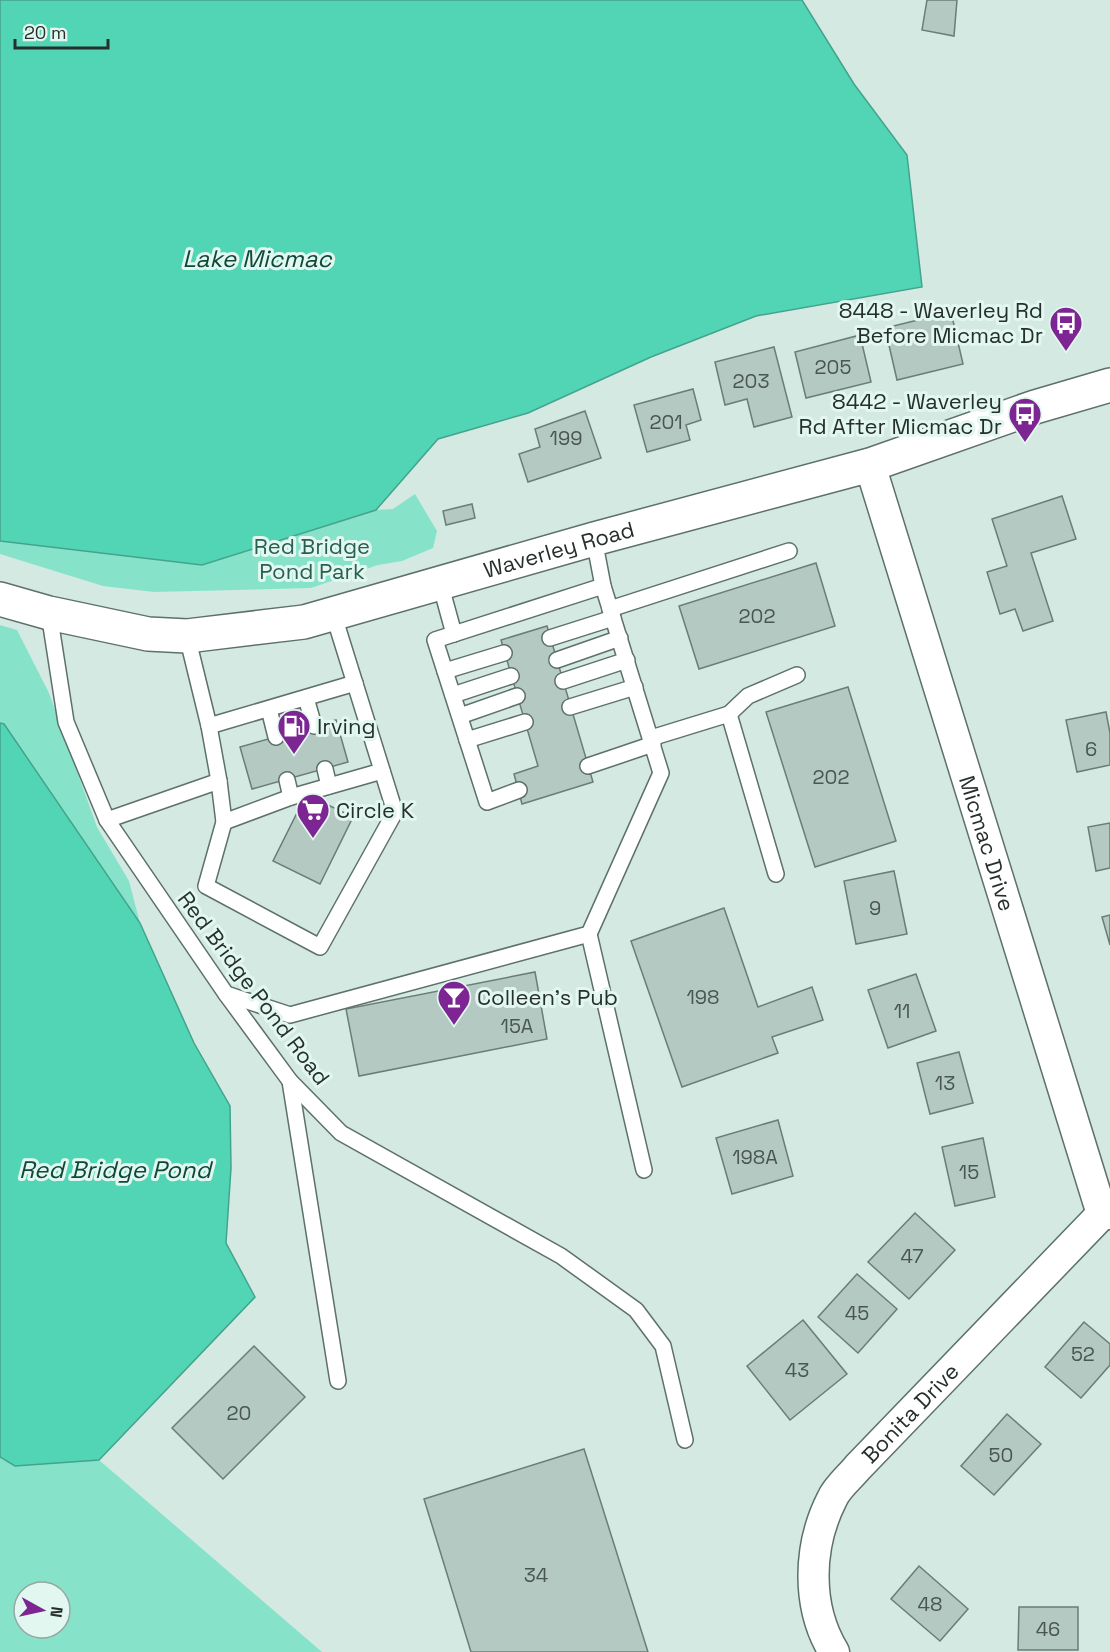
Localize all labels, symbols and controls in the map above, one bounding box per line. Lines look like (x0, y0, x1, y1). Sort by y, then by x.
scale bar (15, 12, 108, 50)
text: 20 m (24, 21, 67, 44)
water label: Lake Micmac (182, 243, 333, 274)
place label: 8448 - Waverley Rd Before Micmac Dr (839, 296, 1043, 349)
bus stop icon: 8448 - Waverley Rd Before Micmac Dr (1048, 305, 1084, 352)
house number: 205 (815, 354, 851, 380)
house number: 203 (733, 368, 769, 394)
place label: 8442 - Waverley Rd After Micmac Dr (799, 387, 1002, 440)
bus stop icon: 8442 - Waverley Rd After Micmac Dr (1007, 396, 1043, 443)
house number: 201 (649, 409, 683, 435)
house number: 199 (550, 425, 582, 451)
street label: Waverley Road (480, 515, 637, 584)
park label: Red Bridge Pond Park (254, 532, 370, 585)
house number: 202 (739, 603, 775, 629)
fuel station icon: Irving (276, 708, 312, 755)
place label: Irving (317, 712, 376, 740)
house number: 6 (1085, 736, 1097, 762)
house number: 202 (813, 764, 849, 790)
street label: Micmac Drive (953, 772, 1021, 914)
supermarket icon: Circle K (295, 792, 331, 839)
place label: Circle K (336, 796, 415, 824)
street label: Red Bridge Pond Road (172, 885, 336, 1091)
house number: 9 (869, 895, 881, 921)
bar icon: Colleen's Pub (436, 979, 472, 1026)
place label: Colleen's Pub (477, 983, 618, 1011)
house number: 198 (686, 984, 720, 1010)
house number: 11 (894, 998, 910, 1024)
house number: 15A (501, 1013, 534, 1039)
house number: 13 (935, 1070, 955, 1096)
house number: 198A (732, 1144, 778, 1170)
water label: Red Bridge Pond (19, 1154, 214, 1185)
house number: 15 (959, 1159, 979, 1185)
house number: 47 (900, 1243, 924, 1269)
house number: 45 (845, 1300, 869, 1326)
house number: 52 (1071, 1341, 1095, 1367)
house number: 43 (785, 1357, 809, 1383)
street label: Bonita Drive (856, 1357, 965, 1469)
house number: 20 (227, 1400, 251, 1426)
house number: 50 (989, 1442, 1013, 1468)
house number: 34 (524, 1562, 548, 1588)
north arrow (12, 1580, 72, 1640)
house number: 48 (918, 1591, 942, 1617)
text: N (45, 1605, 68, 1619)
house number: 46 (1036, 1616, 1060, 1642)

